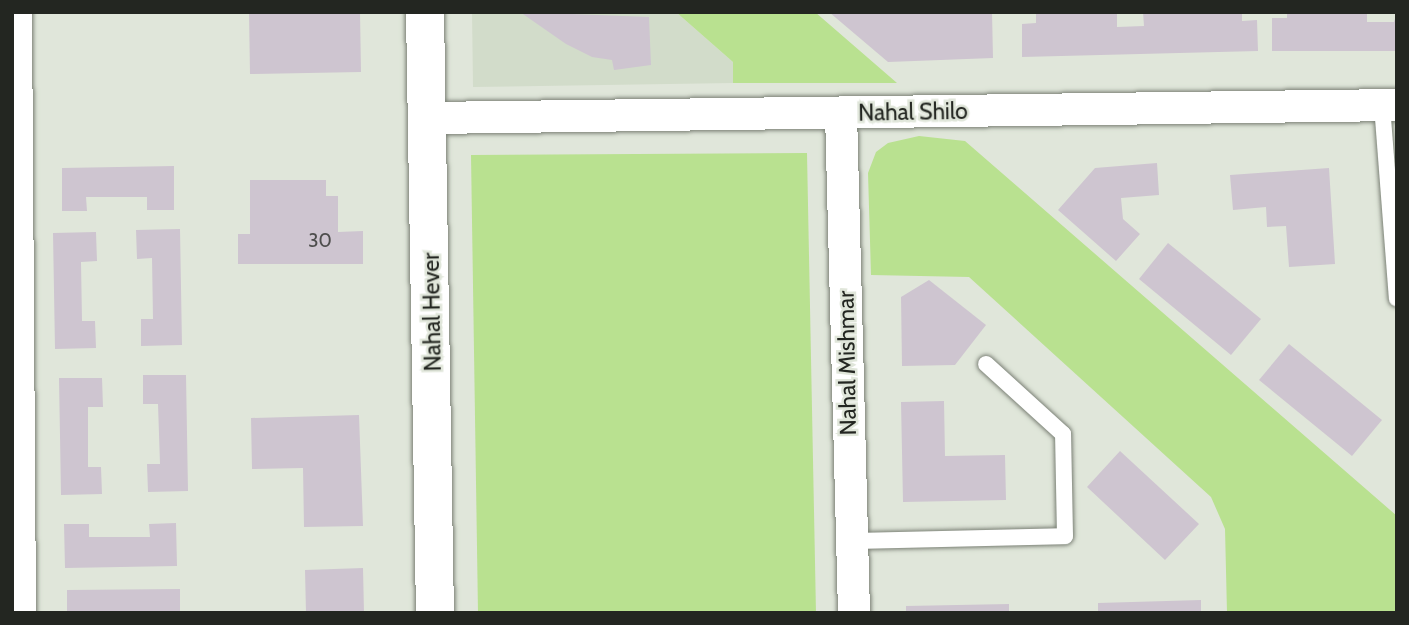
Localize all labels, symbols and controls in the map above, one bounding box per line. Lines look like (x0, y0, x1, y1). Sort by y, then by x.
street label: Nahal Shilo (858, 97, 968, 127)
house number: 30 (308, 230, 332, 252)
street label: Nahal Hever (417, 252, 447, 372)
street label: Nahal Mishmar (832, 290, 862, 436)

